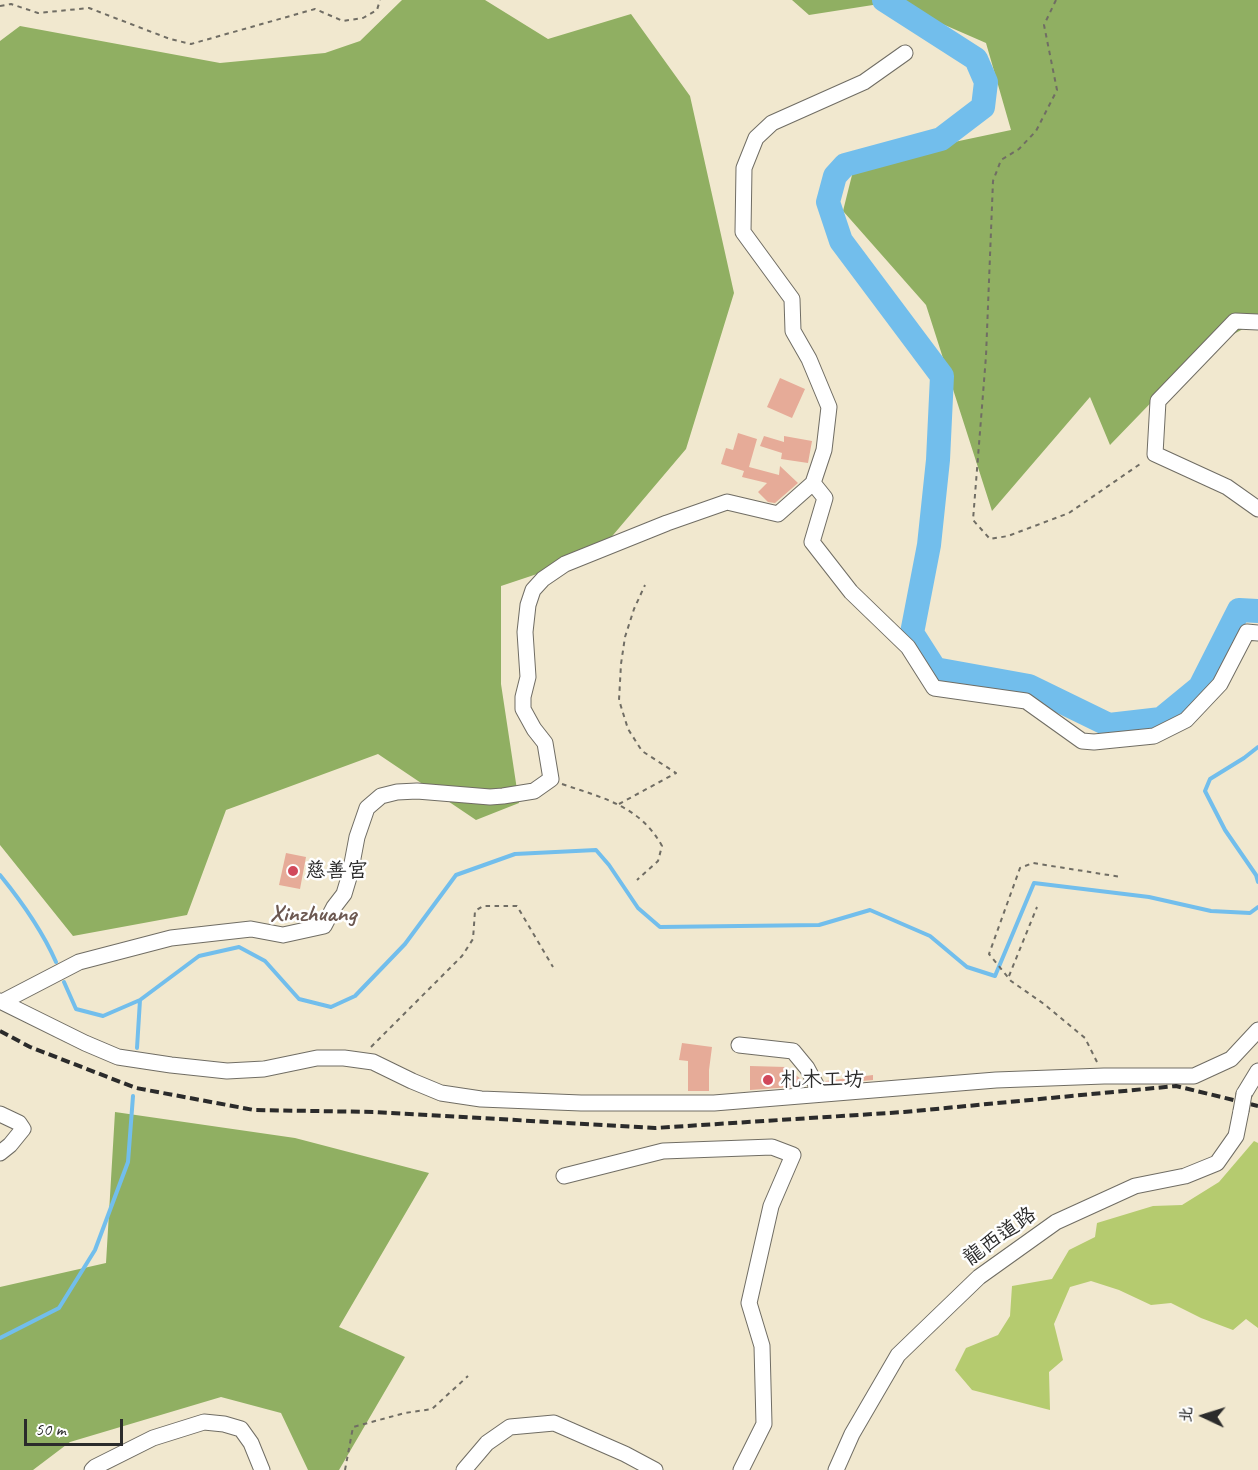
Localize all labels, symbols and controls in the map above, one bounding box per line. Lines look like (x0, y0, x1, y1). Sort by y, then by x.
place label: 慈善宮 (305, 858, 368, 884)
marker: 慈善宮 (286, 864, 300, 878)
district label: Xinzhuang (270, 901, 356, 929)
place label: 札木工坊 (780, 1067, 864, 1093)
marker: 札木工坊 (761, 1073, 775, 1087)
street label: 龍西道路 (959, 1202, 1041, 1272)
north arrow (1174, 1386, 1234, 1446)
text: 北 (1176, 1406, 1197, 1423)
scale bar (27, 1407, 126, 1445)
text: 50 m (35, 1418, 66, 1440)

